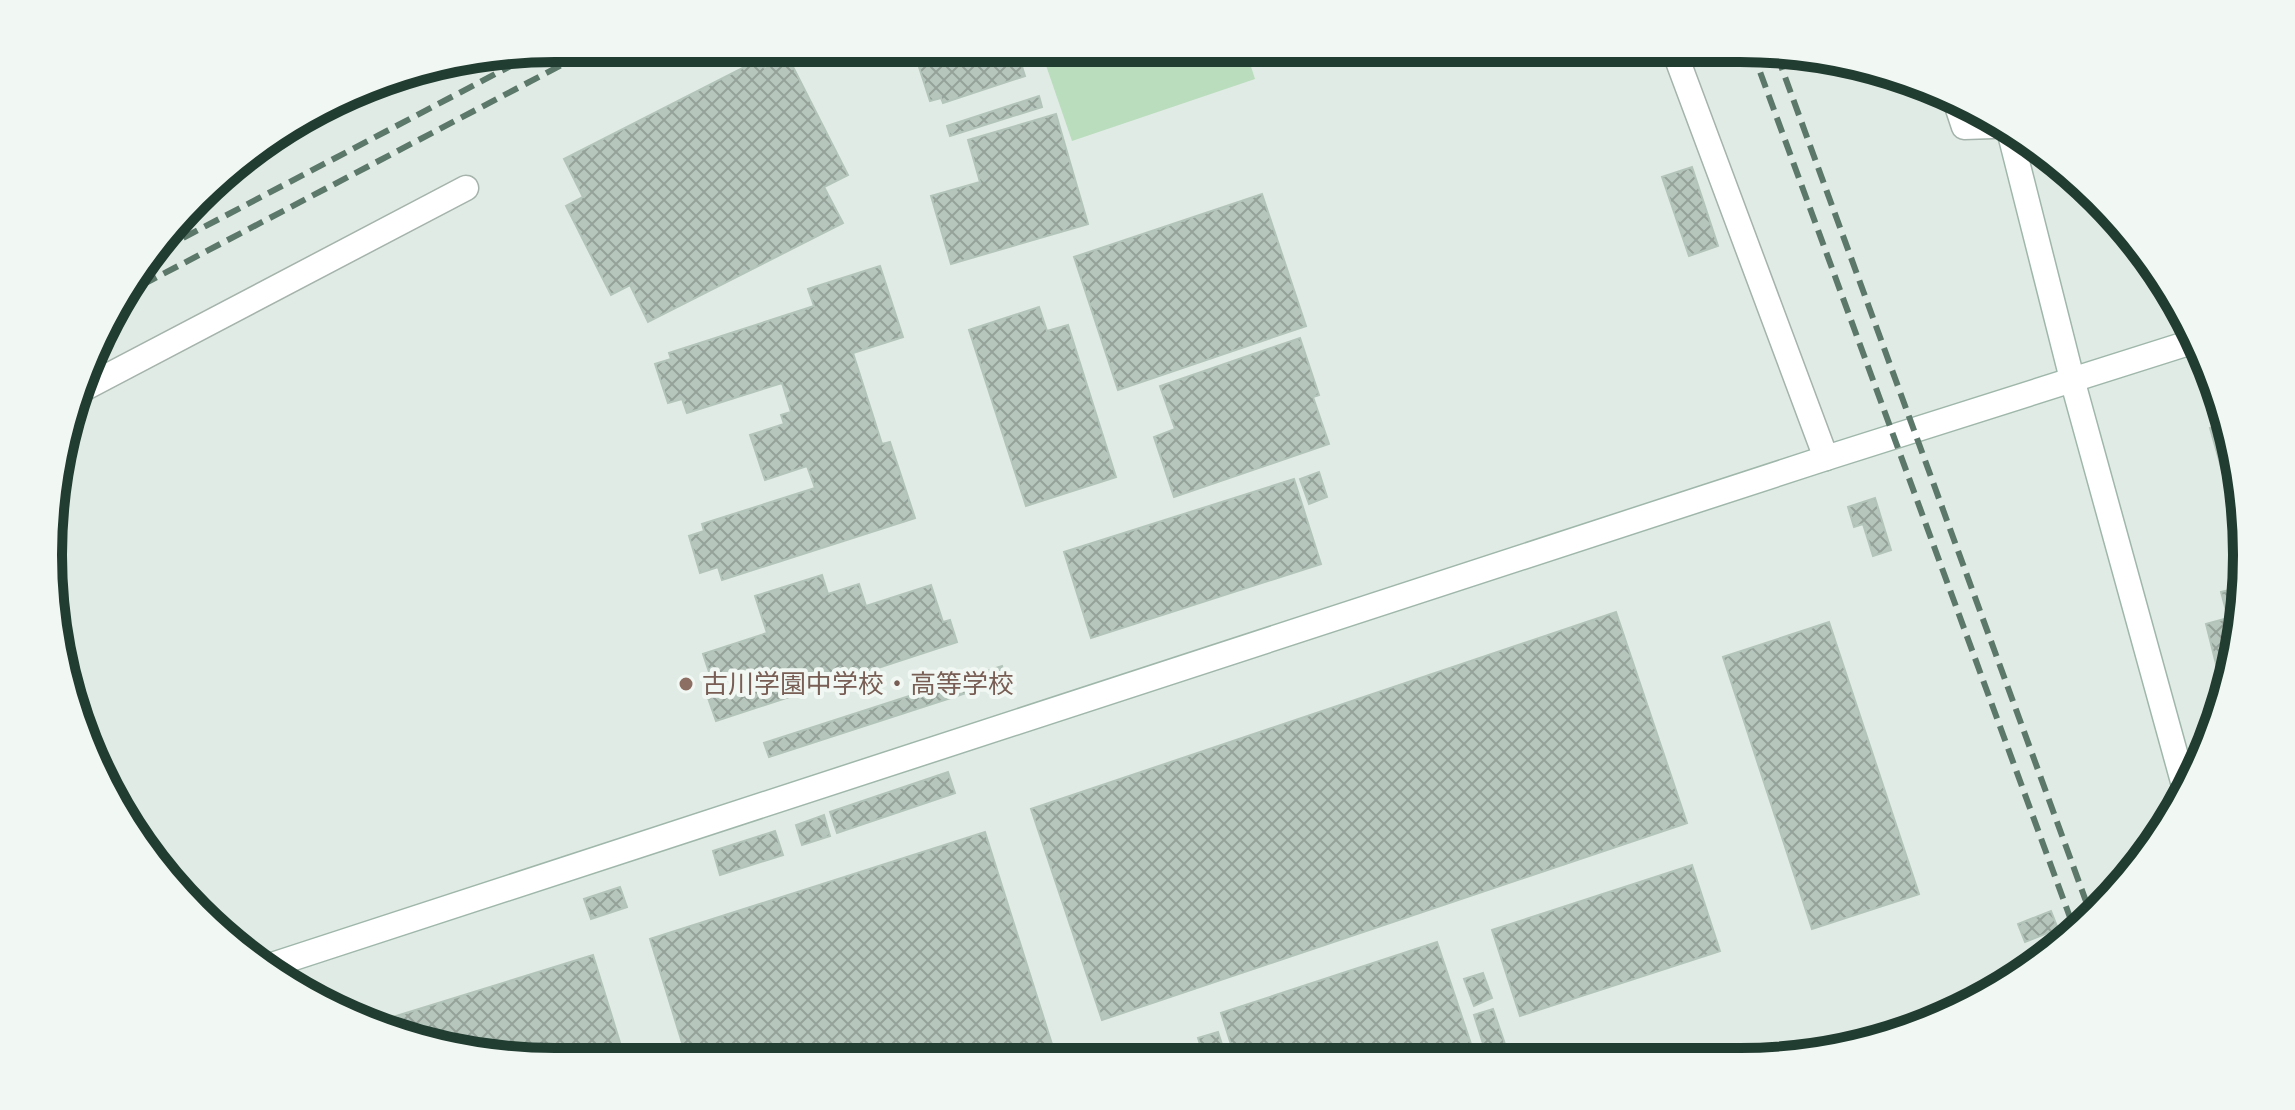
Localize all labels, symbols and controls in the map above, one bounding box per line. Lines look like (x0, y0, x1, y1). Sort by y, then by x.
place label: 古川学園中学校・高等学校 (702, 670, 1014, 701)
marker: 古川学園中学校・高等学校 (677, 675, 695, 693)

